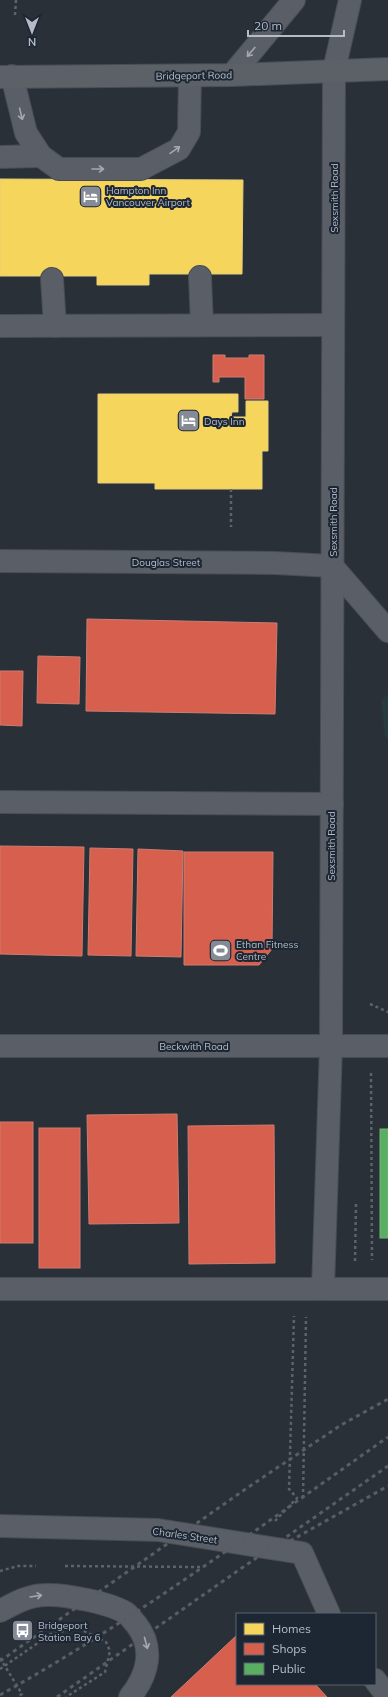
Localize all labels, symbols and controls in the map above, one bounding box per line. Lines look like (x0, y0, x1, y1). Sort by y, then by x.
north arrow (12, 12, 52, 52)
scale bar (248, 12, 344, 38)
text: 20 m (254, 18, 282, 33)
text: N (28, 35, 36, 49)
one-way arrow (247, 46, 256, 57)
street label: Bridgeport Road (156, 68, 232, 83)
one-way arrow (18, 107, 25, 120)
one-way arrow (170, 146, 181, 154)
street label: Sexsmith Road (328, 163, 341, 233)
one-way arrow (91, 165, 104, 173)
hotel icon: Hampton Inn Vancouver Airport (77, 183, 103, 209)
place label: Hampton Inn Vancouver Airport (106, 184, 190, 209)
hotel icon: Days Inn (175, 408, 201, 434)
place label: Days Inn (204, 415, 245, 428)
street label: Sexsmith Road (327, 487, 340, 557)
street label: Douglas Street (132, 556, 201, 569)
street label: Sexsmith Road (325, 811, 338, 881)
sports icon: Ethan Fitness Centre (208, 937, 234, 963)
place label: Ethan Fitness Centre (236, 938, 298, 963)
street label: Beckwith Road (159, 1040, 229, 1053)
street label: Charles Street (152, 1525, 219, 1547)
one-way arrow (29, 1592, 42, 1600)
legend (236, 1613, 376, 1685)
bus stop icon: Bridgeport Station Bay 6 (9, 1618, 35, 1644)
place label: Bridgeport Station Bay 6 (38, 1619, 100, 1644)
text: Homes (272, 1621, 311, 1636)
one-way arrow (142, 1636, 150, 1649)
text: Shops (272, 1641, 307, 1656)
text: Public (272, 1661, 306, 1676)

